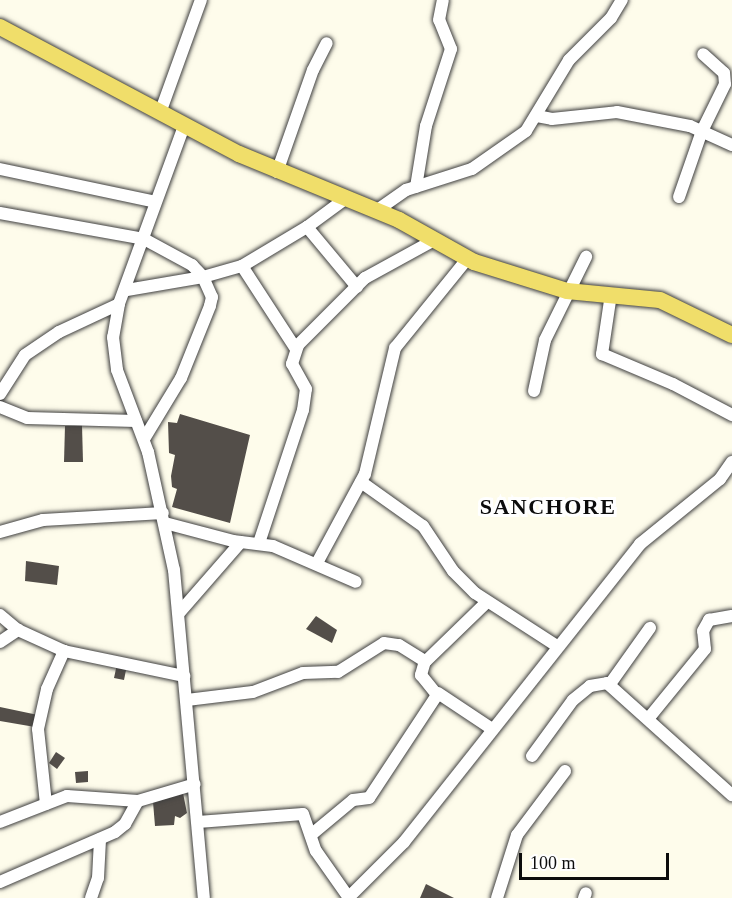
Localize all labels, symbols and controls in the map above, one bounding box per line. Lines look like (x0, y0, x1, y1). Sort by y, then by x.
district label: SANCHORE (482, 494, 614, 520)
scale bar (522, 841, 672, 879)
text: 100 m (530, 853, 576, 873)

